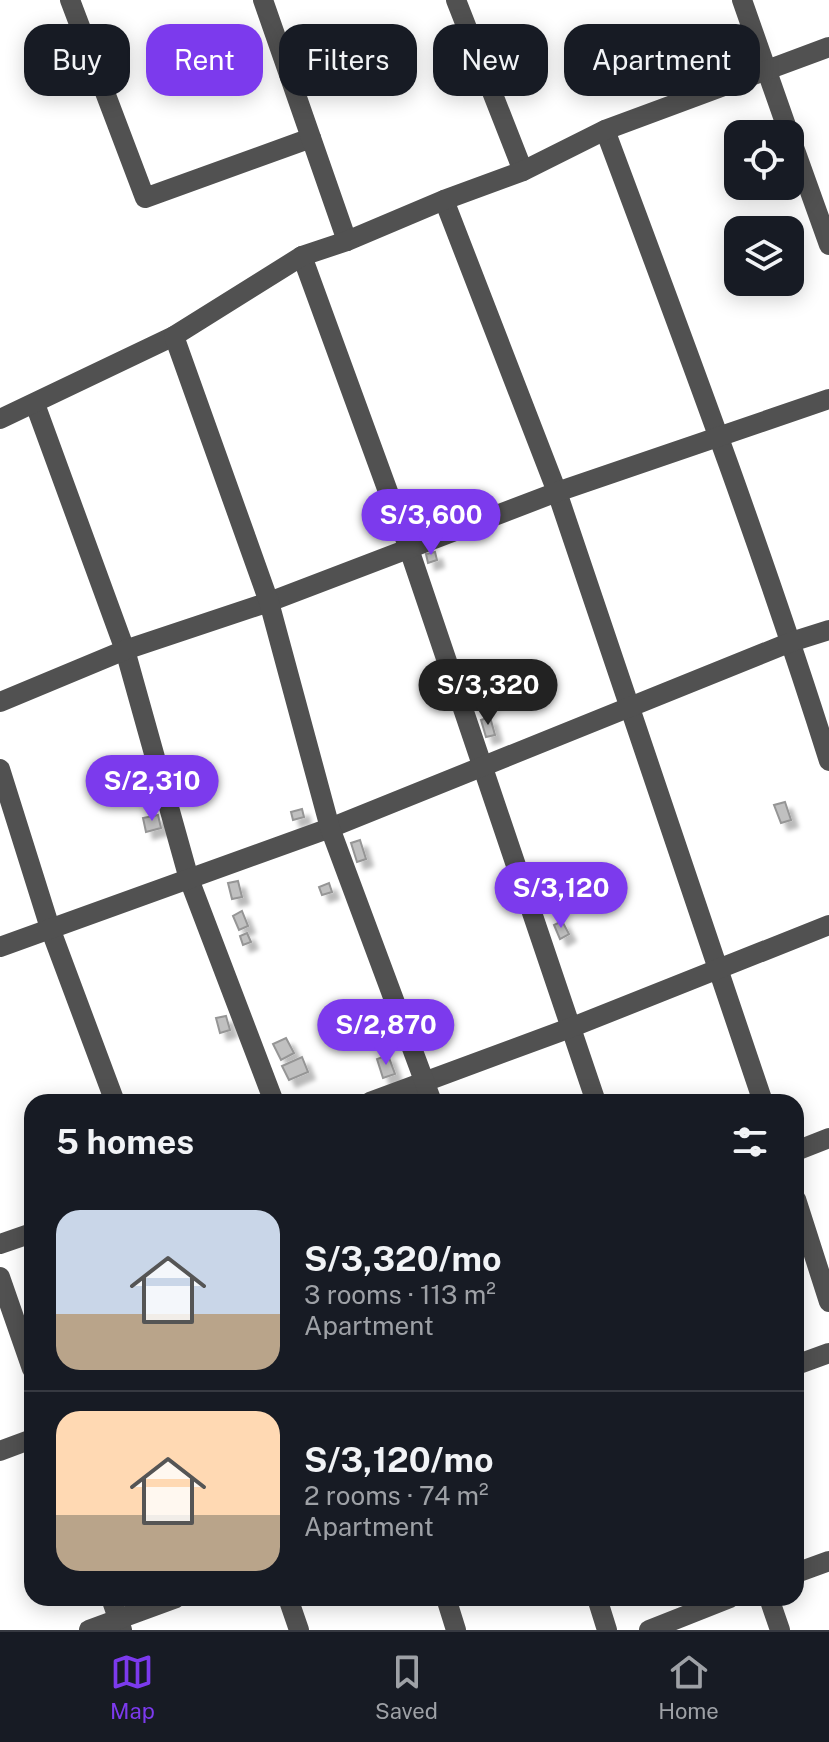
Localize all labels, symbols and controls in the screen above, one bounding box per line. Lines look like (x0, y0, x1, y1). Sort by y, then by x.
chip: Buy (24, 24, 130, 96)
chip: Rent (146, 24, 263, 96)
chip: Filters (279, 24, 417, 96)
chip: New (433, 24, 548, 96)
chip: Apartment (564, 24, 760, 96)
map controls (724, 120, 804, 296)
button: locate (724, 120, 804, 200)
button: layers (724, 216, 804, 296)
pin: S/3,600 (357, 489, 505, 557)
text: S/3,600 (380, 499, 482, 530)
pin: S/3,320 (414, 659, 562, 727)
text: S/3,320 (437, 669, 539, 700)
pin: S/2,310 (78, 755, 226, 823)
text: S/2,310 (104, 765, 200, 796)
pin: S/3,120 (487, 862, 635, 930)
text: S/3,120 (513, 872, 609, 903)
pin: S/2,870 (312, 999, 460, 1067)
text: S/2,870 (335, 1009, 437, 1040)
icon: filters (728, 1120, 772, 1164)
text: 5 homes (56, 1122, 194, 1162)
text: S/3,320/mo (304, 1239, 502, 1279)
icon: home (120, 1242, 216, 1338)
text: 3 rooms · 113 m² (304, 1279, 496, 1310)
text: Apartment (304, 1310, 434, 1341)
text: S/3,120/mo (304, 1440, 494, 1480)
icon: home (120, 1443, 216, 1539)
text: 2 rooms · 74 m² (304, 1480, 489, 1511)
text: Apartment (304, 1511, 434, 1542)
tab: Map (110, 1650, 155, 1724)
tab: Saved (375, 1650, 438, 1724)
tab: Home (658, 1650, 719, 1724)

